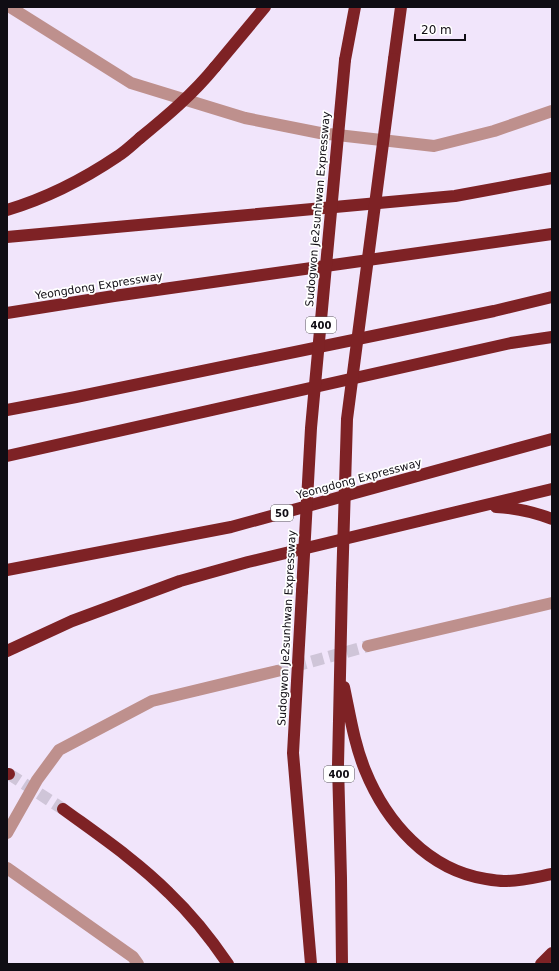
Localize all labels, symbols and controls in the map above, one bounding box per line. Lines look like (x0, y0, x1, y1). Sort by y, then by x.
scale bar (415, 16, 465, 42)
text: 20 m (421, 23, 452, 37)
street label: Sudogwon Je2sunhwan Expressway (303, 110, 333, 307)
street label: Yeongdong Expressway (33, 269, 164, 303)
road number: 400 (306, 317, 336, 333)
street label: Yeongdong Expressway (294, 456, 423, 502)
road number: 50 (271, 505, 293, 521)
street label: Sudogwon Je2sunhwan Expressway (275, 529, 299, 726)
road number: 400 (324, 766, 354, 782)

